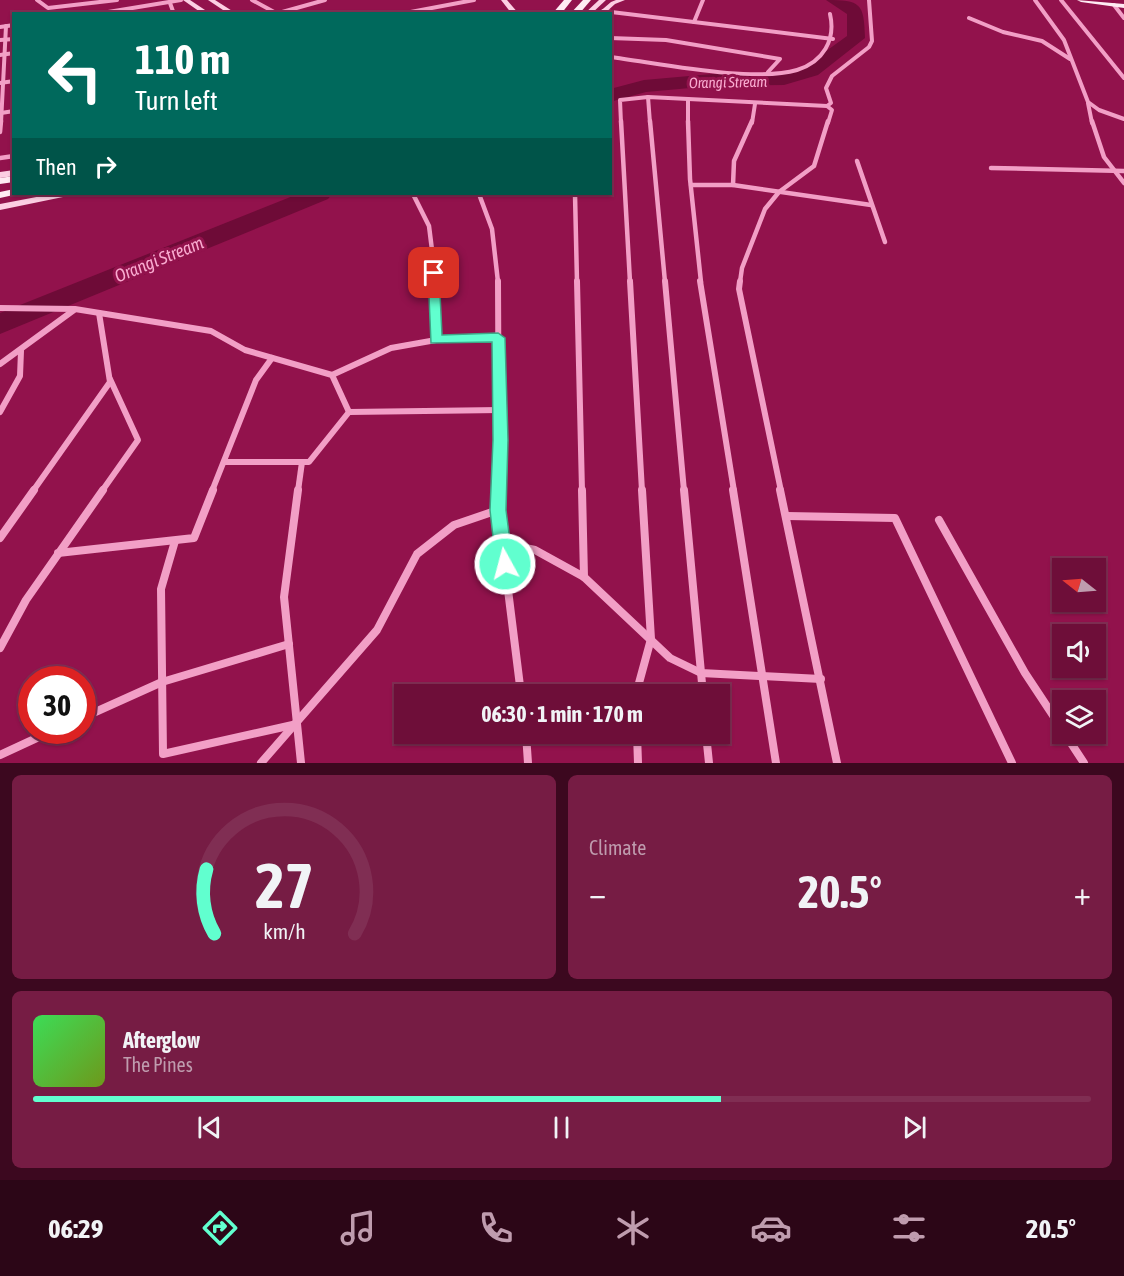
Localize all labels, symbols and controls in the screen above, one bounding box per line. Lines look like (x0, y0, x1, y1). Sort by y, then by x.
text: 110 m (135, 35, 230, 83)
icon: left (36, 36, 114, 114)
water label: Orangi Stream (689, 73, 768, 91)
text: Turn left (135, 85, 218, 116)
icon: right (89, 150, 122, 183)
text: Then (36, 154, 77, 180)
water label: Orangi Stream (111, 232, 207, 286)
pin (408, 247, 459, 298)
icon: arrive (417, 256, 450, 289)
position arrow (473, 532, 537, 596)
north arrow (1052, 558, 1106, 612)
map controls (1052, 558, 1106, 744)
button: sound (1052, 624, 1106, 678)
speed limit sign: 30 (18, 666, 96, 744)
button: layers (1052, 690, 1106, 744)
text: 06:30 · 1 min · 170 m (481, 701, 643, 727)
text: Climate (589, 836, 646, 859)
text: 27 (255, 850, 313, 921)
text: 20.5° (798, 866, 882, 918)
text: − (589, 874, 606, 912)
text: + (1074, 874, 1091, 912)
text: km/h (263, 919, 305, 944)
text: Afterglow (123, 1027, 200, 1053)
text: The Pines (123, 1053, 193, 1076)
icon: previous (193, 1111, 226, 1144)
icon: pause (545, 1111, 578, 1144)
icon: next (898, 1111, 931, 1144)
icon: directions (199, 1207, 241, 1249)
icon: music (337, 1207, 379, 1249)
icon: phone (475, 1207, 517, 1249)
icon: climate (612, 1207, 654, 1249)
icon: car (750, 1207, 792, 1249)
icon: filters (888, 1207, 930, 1249)
text: 06:29 (48, 1213, 103, 1244)
text: 20.5° (1026, 1213, 1076, 1244)

